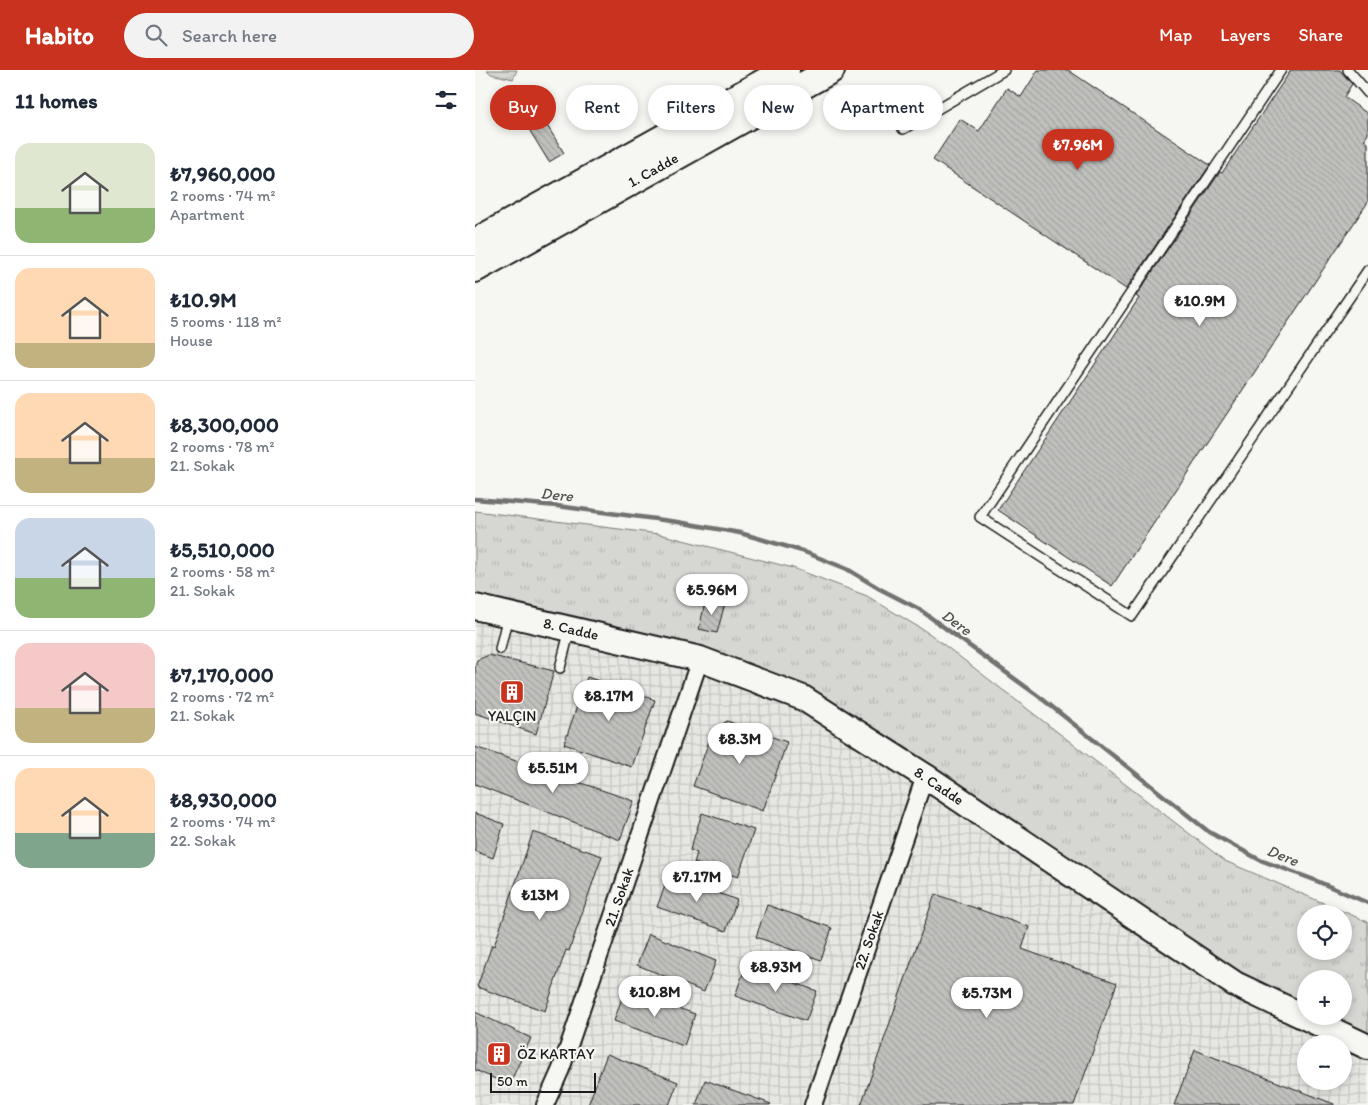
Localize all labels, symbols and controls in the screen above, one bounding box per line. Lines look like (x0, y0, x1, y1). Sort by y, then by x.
search box (124, 13, 474, 58)
text: Habito (25, 21, 94, 50)
icon: search (142, 21, 170, 49)
text: Search here (182, 24, 277, 47)
text: Map (1159, 24, 1192, 46)
text: Layers (1220, 24, 1270, 46)
text: Share (1298, 24, 1343, 46)
chip: Buy (490, 85, 556, 130)
chip: Rent (566, 85, 638, 130)
chip: Filters (648, 85, 734, 130)
chip: New (744, 85, 813, 130)
chip: Apartment (823, 85, 943, 130)
icon: filters (432, 86, 460, 114)
text: 11 homes (15, 88, 98, 113)
pin: ₺7.96M (1037, 128, 1119, 171)
text: ₺7.96M (1053, 135, 1103, 154)
street label: 1. Cadde (625, 149, 681, 191)
text: ₺7,960,000 (170, 161, 276, 186)
icon: home (55, 163, 115, 223)
text: 2 rooms · 74 m² (170, 186, 275, 205)
text: Apartment (170, 205, 245, 224)
pin: ₺10.9M (1159, 284, 1241, 327)
text: ₺10.9M (170, 287, 237, 312)
icon: home (55, 288, 115, 348)
text: ₺10.9M (1175, 291, 1225, 310)
text: 5 rooms · 118 m² (170, 312, 281, 331)
text: House (170, 331, 213, 350)
text: ₺8,300,000 (170, 412, 279, 437)
icon: home (55, 413, 115, 473)
text: 2 rooms · 78 m² (170, 437, 275, 456)
text: 21. Sokak (170, 456, 235, 475)
water label: Dere (540, 483, 575, 506)
text: ₺5,510,000 (170, 537, 275, 562)
icon: home (55, 538, 115, 598)
text: 2 rooms · 58 m² (170, 562, 275, 581)
pin: ₺5.96M (671, 574, 753, 616)
text: ₺5.96M (687, 580, 737, 599)
text: 21. Sokak (170, 581, 235, 600)
water label: Dere (938, 605, 976, 640)
street label: 8. Cadde (542, 614, 600, 644)
text: ₺7,170,000 (170, 662, 274, 687)
icon: home (55, 663, 115, 723)
building icon: YALÇIN (499, 679, 525, 705)
pin: ₺8.17M (568, 680, 650, 722)
text: ₺8.17M (584, 686, 634, 705)
text: 2 rooms · 72 m² (170, 687, 274, 706)
text: 21. Sokak (170, 706, 235, 725)
place label: YALÇIN (488, 707, 536, 725)
pin: ₺8.3M (705, 722, 775, 765)
text: ₺8.3M (719, 729, 761, 748)
pin: ₺5.51M (512, 752, 594, 794)
text: ₺5.51M (528, 758, 578, 777)
street label: 8. Cadde (911, 763, 967, 809)
text: ₺8,930,000 (170, 787, 277, 812)
icon: home (55, 788, 115, 848)
text: 2 rooms · 74 m² (170, 812, 275, 831)
text: 22. Sokak (170, 831, 236, 850)
water label: Dere (1264, 841, 1303, 871)
pin: ₺7.17M (656, 860, 738, 903)
street label: 21. Sokak (601, 865, 638, 929)
text: ₺7.17M (673, 867, 721, 886)
pin: ₺13M (510, 878, 570, 921)
text: ₺13M (521, 885, 559, 904)
map controls (1297, 905, 1352, 1090)
button: locate (1297, 905, 1352, 960)
street label: 22. Sokak (850, 908, 888, 972)
pin: ₺8.93M (735, 950, 817, 993)
text: ₺8.93M (751, 957, 801, 976)
button: + (1297, 970, 1352, 1025)
pin: ₺10.8M (614, 976, 696, 1018)
pin: ₺5.73M (946, 976, 1028, 1019)
text: ₺10.8M (629, 982, 681, 1001)
text: ₺5.73M (962, 983, 1012, 1002)
button: − (1297, 1035, 1352, 1090)
building icon: ÖZ KARTAY (486, 1041, 512, 1067)
place label: ÖZ KARTAY (517, 1045, 595, 1063)
scale bar (490, 1070, 596, 1093)
text: 50 m (497, 1073, 528, 1090)

